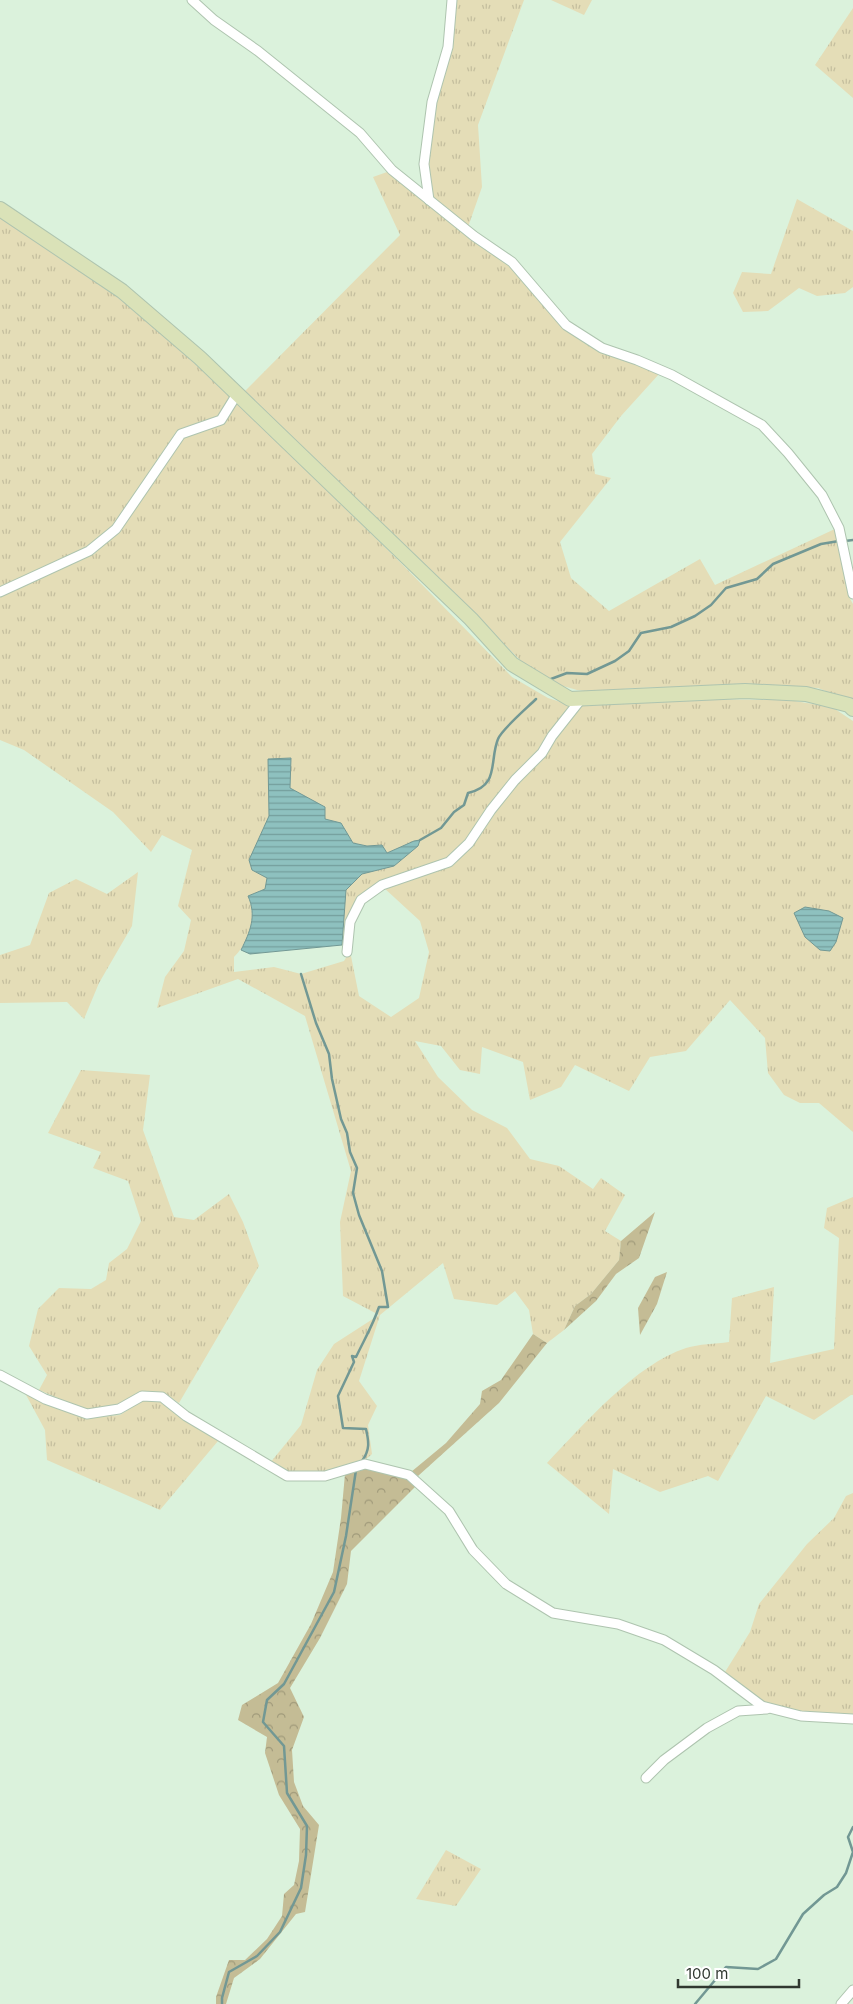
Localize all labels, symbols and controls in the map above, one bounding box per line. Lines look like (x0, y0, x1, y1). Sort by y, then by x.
scale bar (678, 1956, 799, 1988)
text: 100 m (686, 1964, 728, 1983)

